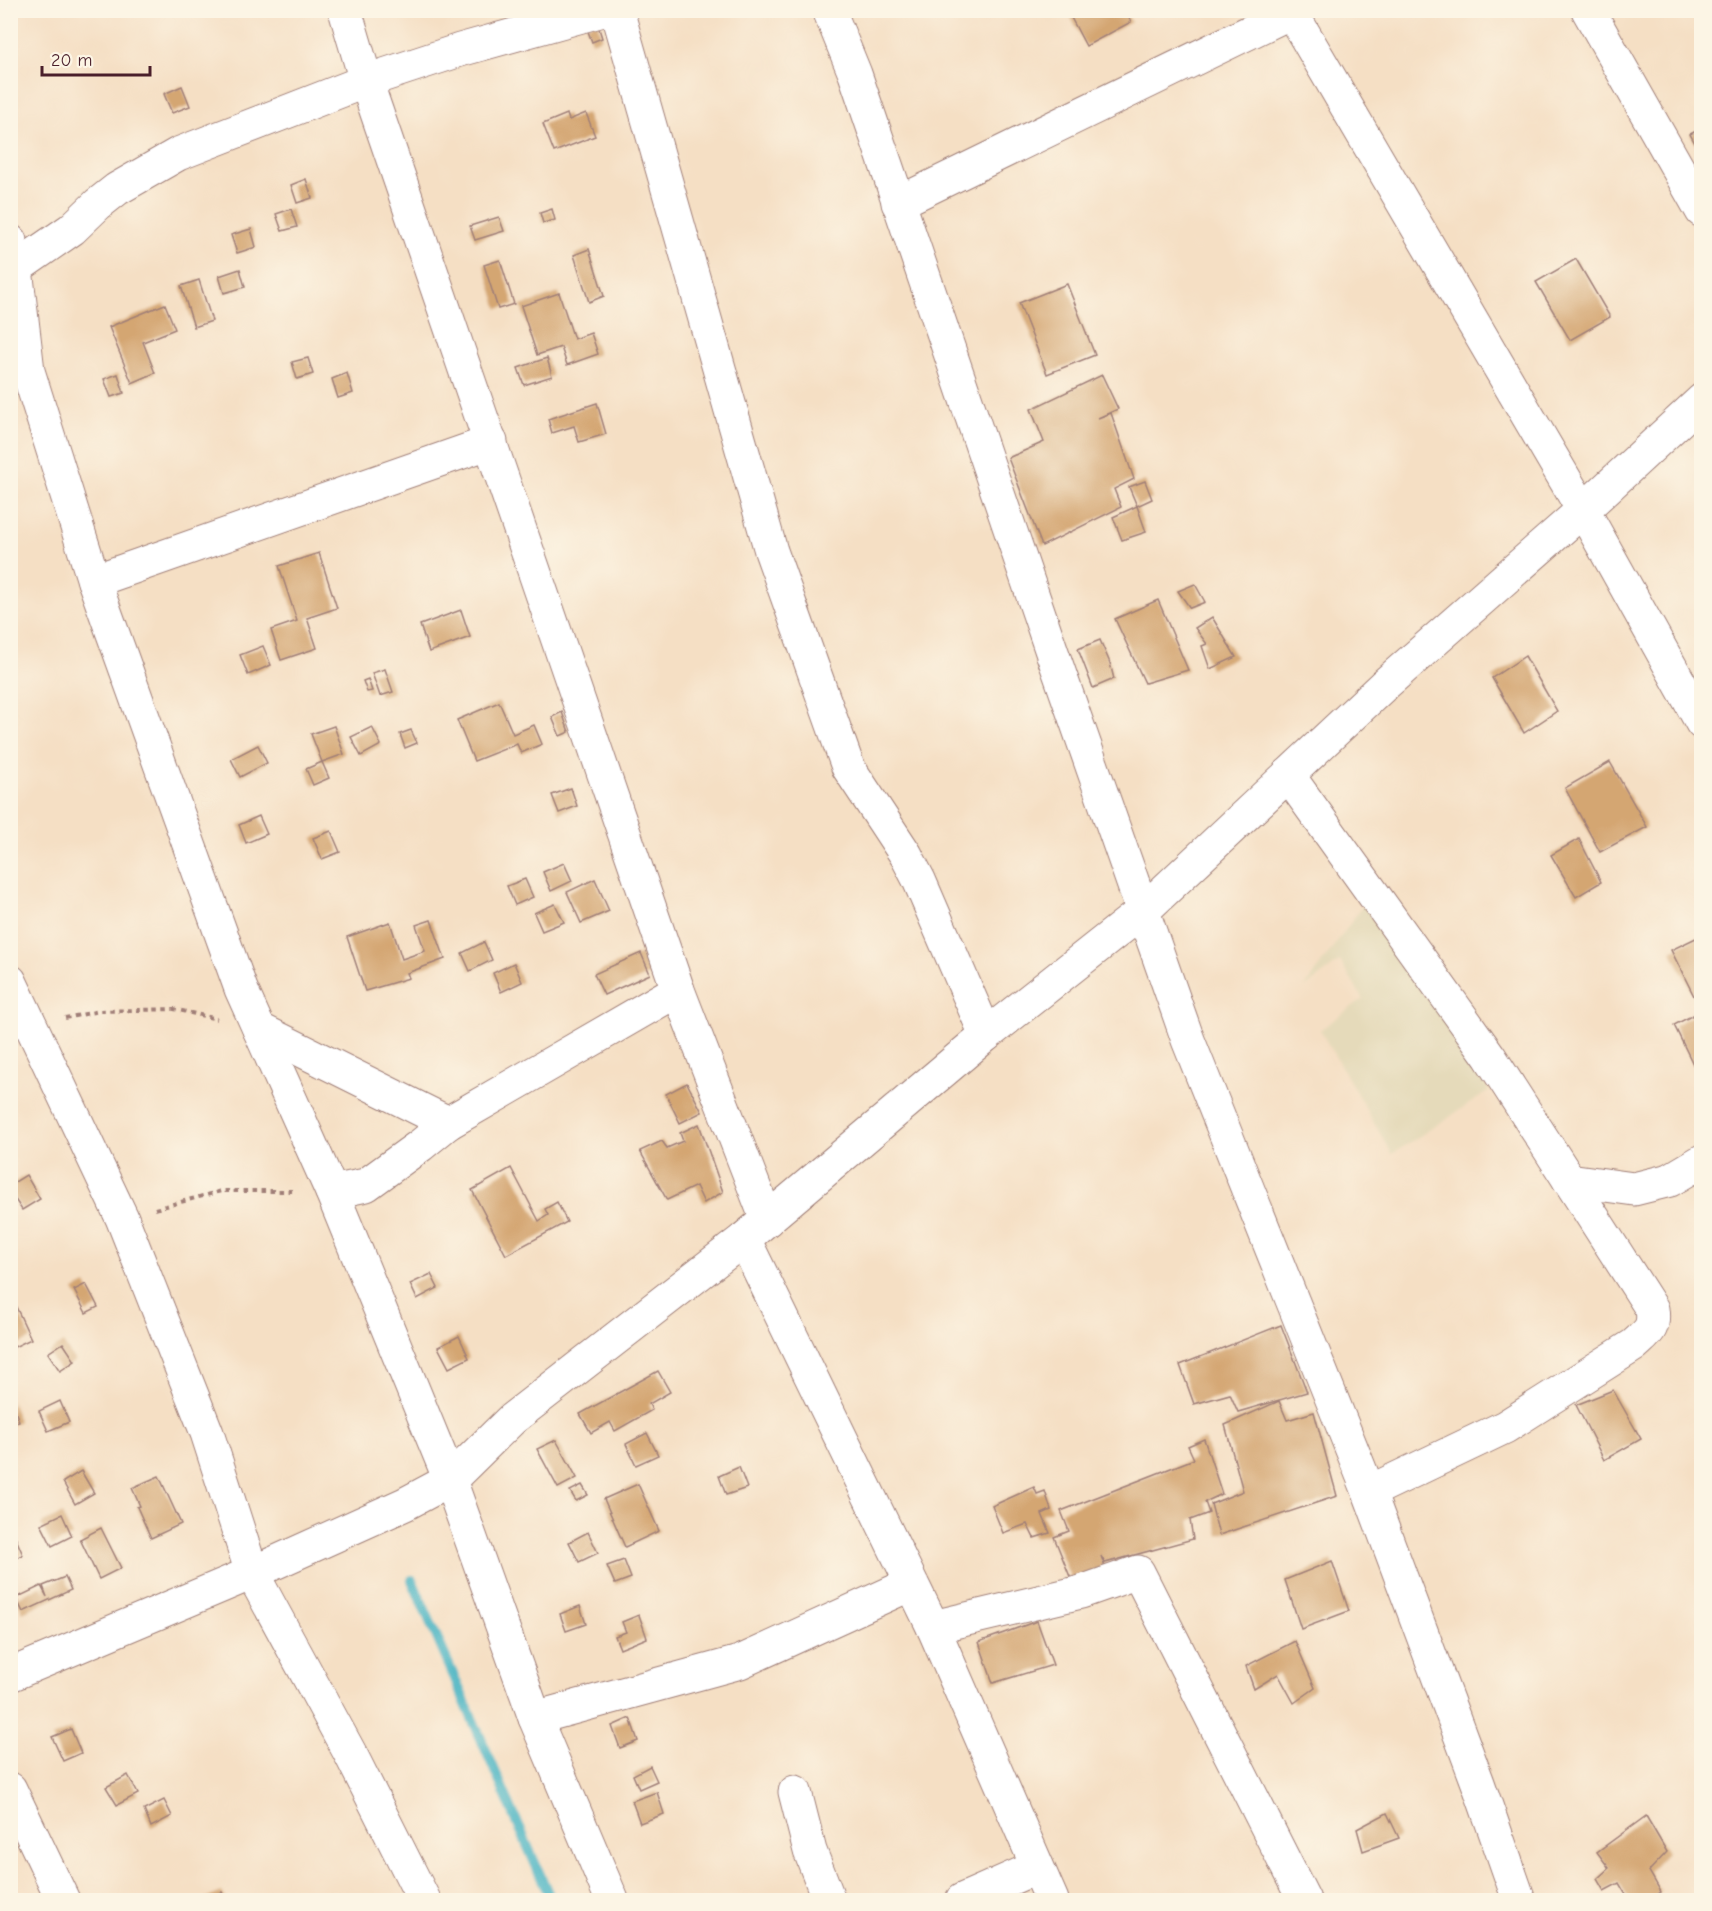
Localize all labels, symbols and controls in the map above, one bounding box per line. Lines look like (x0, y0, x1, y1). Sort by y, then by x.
scale bar (42, 39, 150, 77)
text: 20 m (51, 50, 92, 71)

